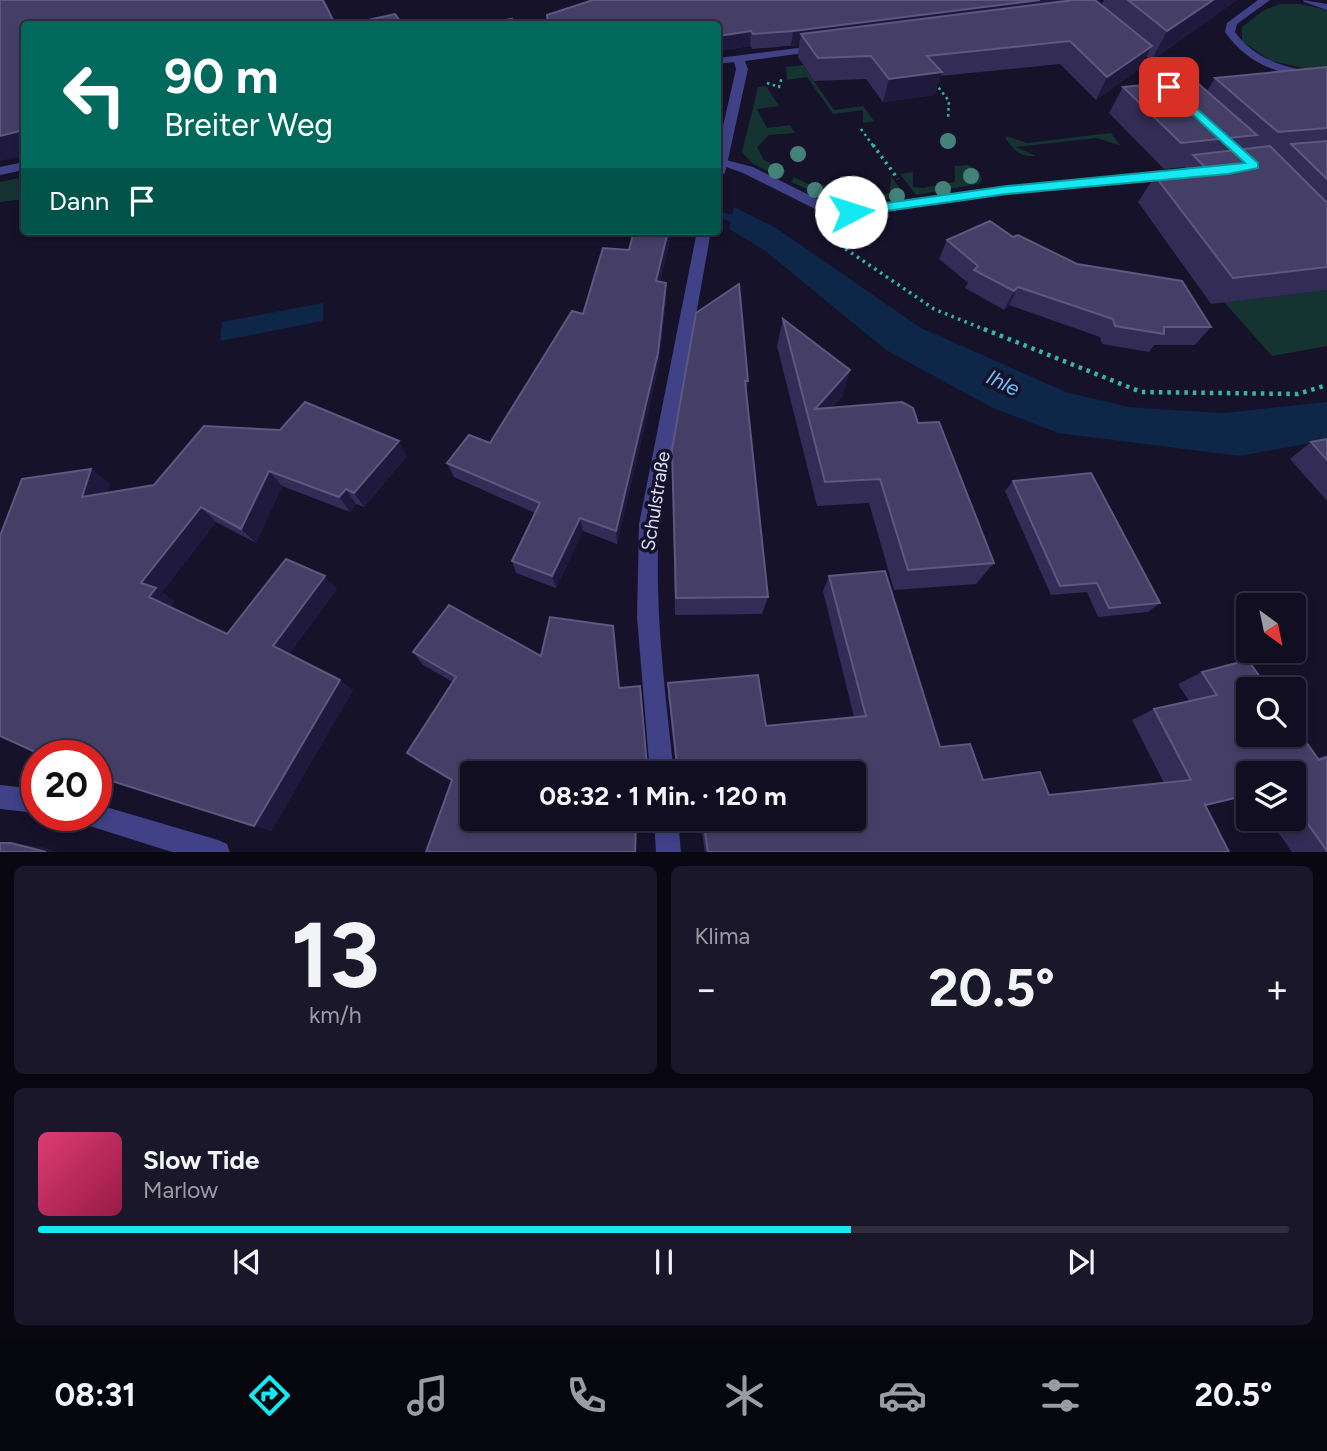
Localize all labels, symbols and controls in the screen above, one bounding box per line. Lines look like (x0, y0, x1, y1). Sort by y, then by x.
text: 90 m (164, 46, 279, 105)
icon: left (49, 49, 140, 140)
pin (1139, 57, 1199, 117)
icon: arrive (1150, 68, 1188, 106)
text: Breiter Weg (164, 106, 333, 144)
position arrow (814, 175, 888, 249)
icon: arrive (123, 182, 161, 220)
text: Dann (49, 185, 109, 217)
water label: Ihle (983, 364, 1024, 401)
street label: Schulstraße (636, 450, 675, 553)
north arrow (1236, 593, 1306, 663)
map controls (1236, 593, 1306, 831)
button: search (1236, 677, 1306, 747)
speed limit sign: 20 (21, 740, 112, 831)
button: layers (1236, 761, 1306, 831)
text: 08:32 · 1 Min. · 120 m (539, 780, 787, 812)
text: 13 (291, 901, 380, 1010)
text: Klima (695, 922, 750, 950)
text: 20.5° (928, 957, 1055, 1019)
text: − (695, 966, 718, 1012)
text: + (1265, 966, 1289, 1012)
text: km/h (309, 1001, 362, 1029)
text: Slow Tide (143, 1144, 259, 1176)
text: Marlow (143, 1176, 218, 1204)
icon: previous (228, 1243, 266, 1281)
icon: pause (645, 1243, 683, 1281)
icon: next (1062, 1243, 1100, 1281)
icon: directions (245, 1371, 294, 1420)
icon: music (403, 1371, 452, 1420)
icon: phone (562, 1371, 611, 1420)
icon: climate (720, 1371, 769, 1420)
icon: car (878, 1371, 927, 1420)
icon: filters (1036, 1371, 1085, 1420)
text: 08:31 (55, 1376, 136, 1414)
text: 20.5° (1194, 1376, 1272, 1414)

